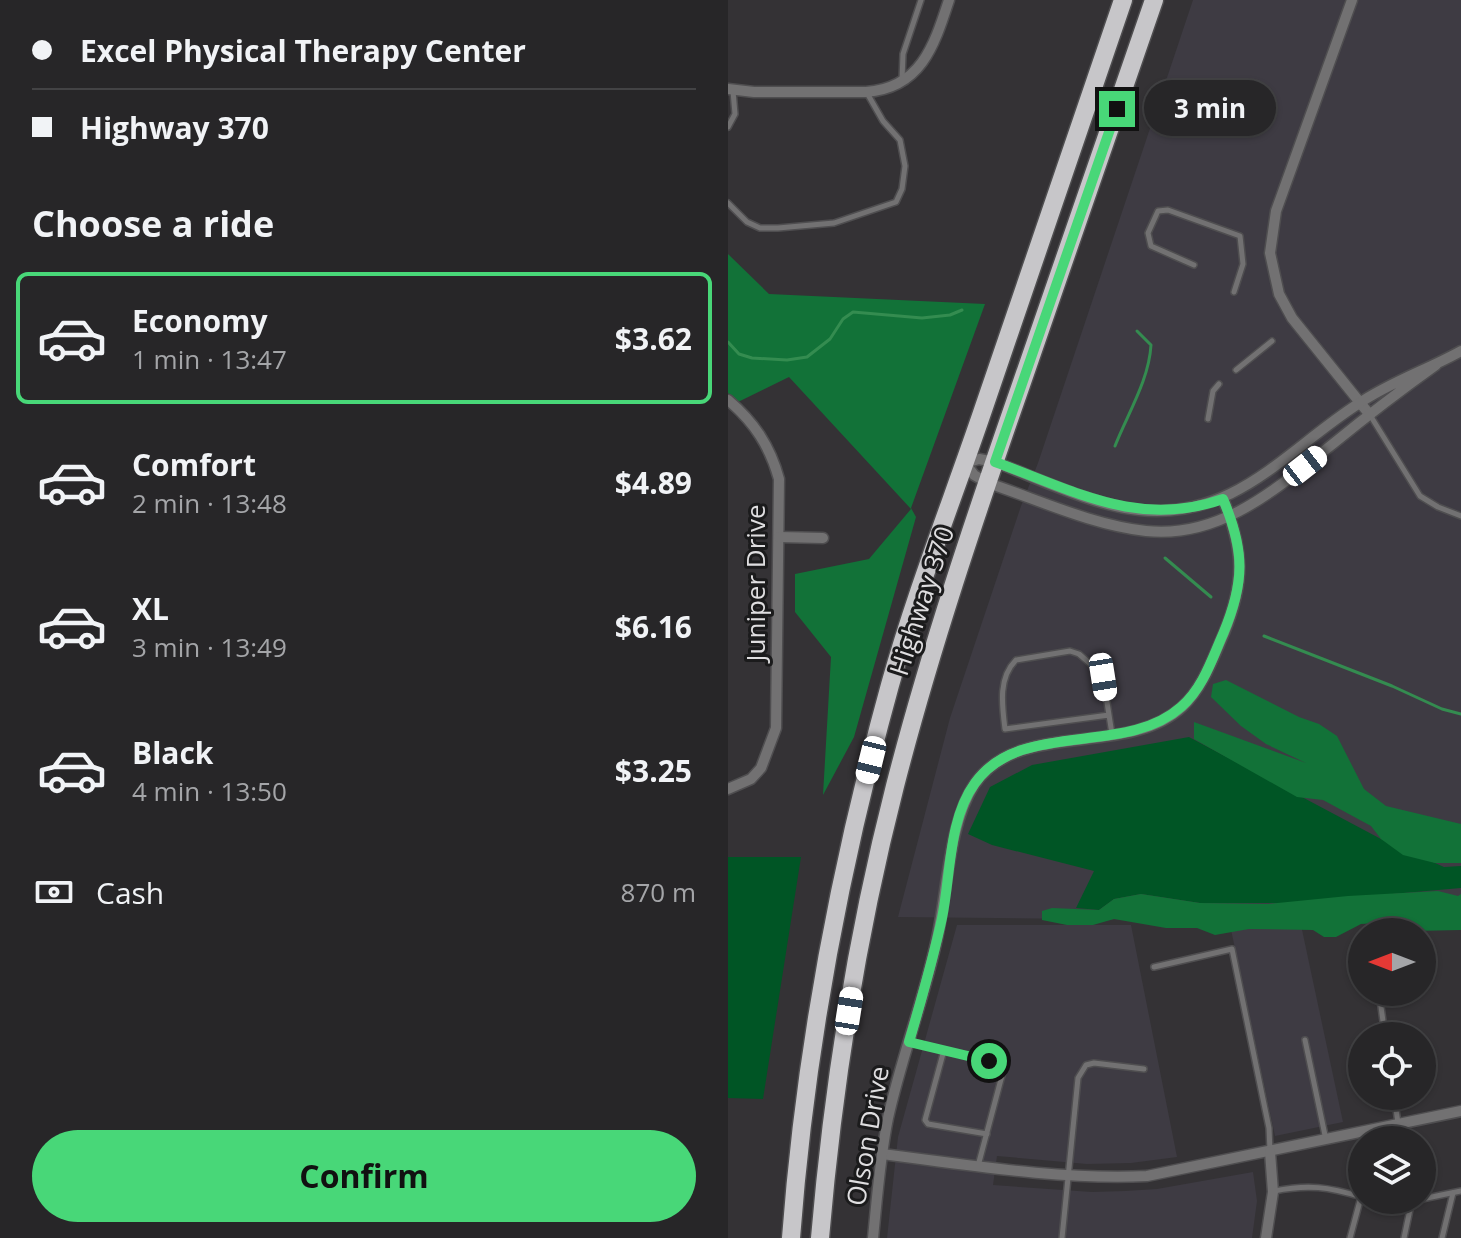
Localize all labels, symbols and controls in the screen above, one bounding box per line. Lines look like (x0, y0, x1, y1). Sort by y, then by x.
text: Excel Physical Therapy Center (80, 30, 526, 71)
callout: 3 min (1145, 81, 1277, 137)
text: 3 min (1174, 90, 1246, 126)
route end (1099, 91, 1135, 127)
text: Highway 370 (80, 107, 269, 148)
text: Choose a ride (32, 199, 274, 248)
text: Economy (132, 300, 268, 341)
icon: car (36, 302, 108, 374)
text: $3.62 (615, 318, 692, 359)
text: 1 min · 13:47 (132, 341, 287, 377)
car (1279, 442, 1331, 490)
text: Comfort (132, 444, 256, 485)
icon: car (36, 446, 108, 518)
text: $4.89 (615, 462, 692, 503)
text: 2 min · 13:48 (132, 485, 287, 521)
street label: Juniper Drive (737, 505, 773, 664)
street label: Highway 370 (880, 522, 962, 680)
text: XL (132, 588, 169, 629)
icon: car (36, 590, 108, 662)
text: $6.16 (615, 606, 692, 647)
text: 3 min · 13:49 (132, 629, 287, 665)
car (1087, 651, 1119, 703)
text: Black (132, 732, 213, 773)
icon: car (36, 734, 108, 806)
car (854, 734, 888, 786)
text: $3.25 (615, 750, 692, 791)
text: 4 min · 13:50 (132, 773, 287, 809)
icon: cash (32, 870, 76, 914)
text: Cash (96, 872, 164, 913)
text: 870 m (621, 874, 696, 910)
north arrow (1348, 918, 1436, 1006)
map controls (1348, 918, 1436, 1214)
car (833, 985, 865, 1037)
button: locate (1348, 1022, 1436, 1110)
route start (971, 1043, 1007, 1079)
street label: Olson Drive (837, 1063, 897, 1208)
button: layers (1348, 1126, 1436, 1214)
button: Confirm (32, 1130, 696, 1222)

